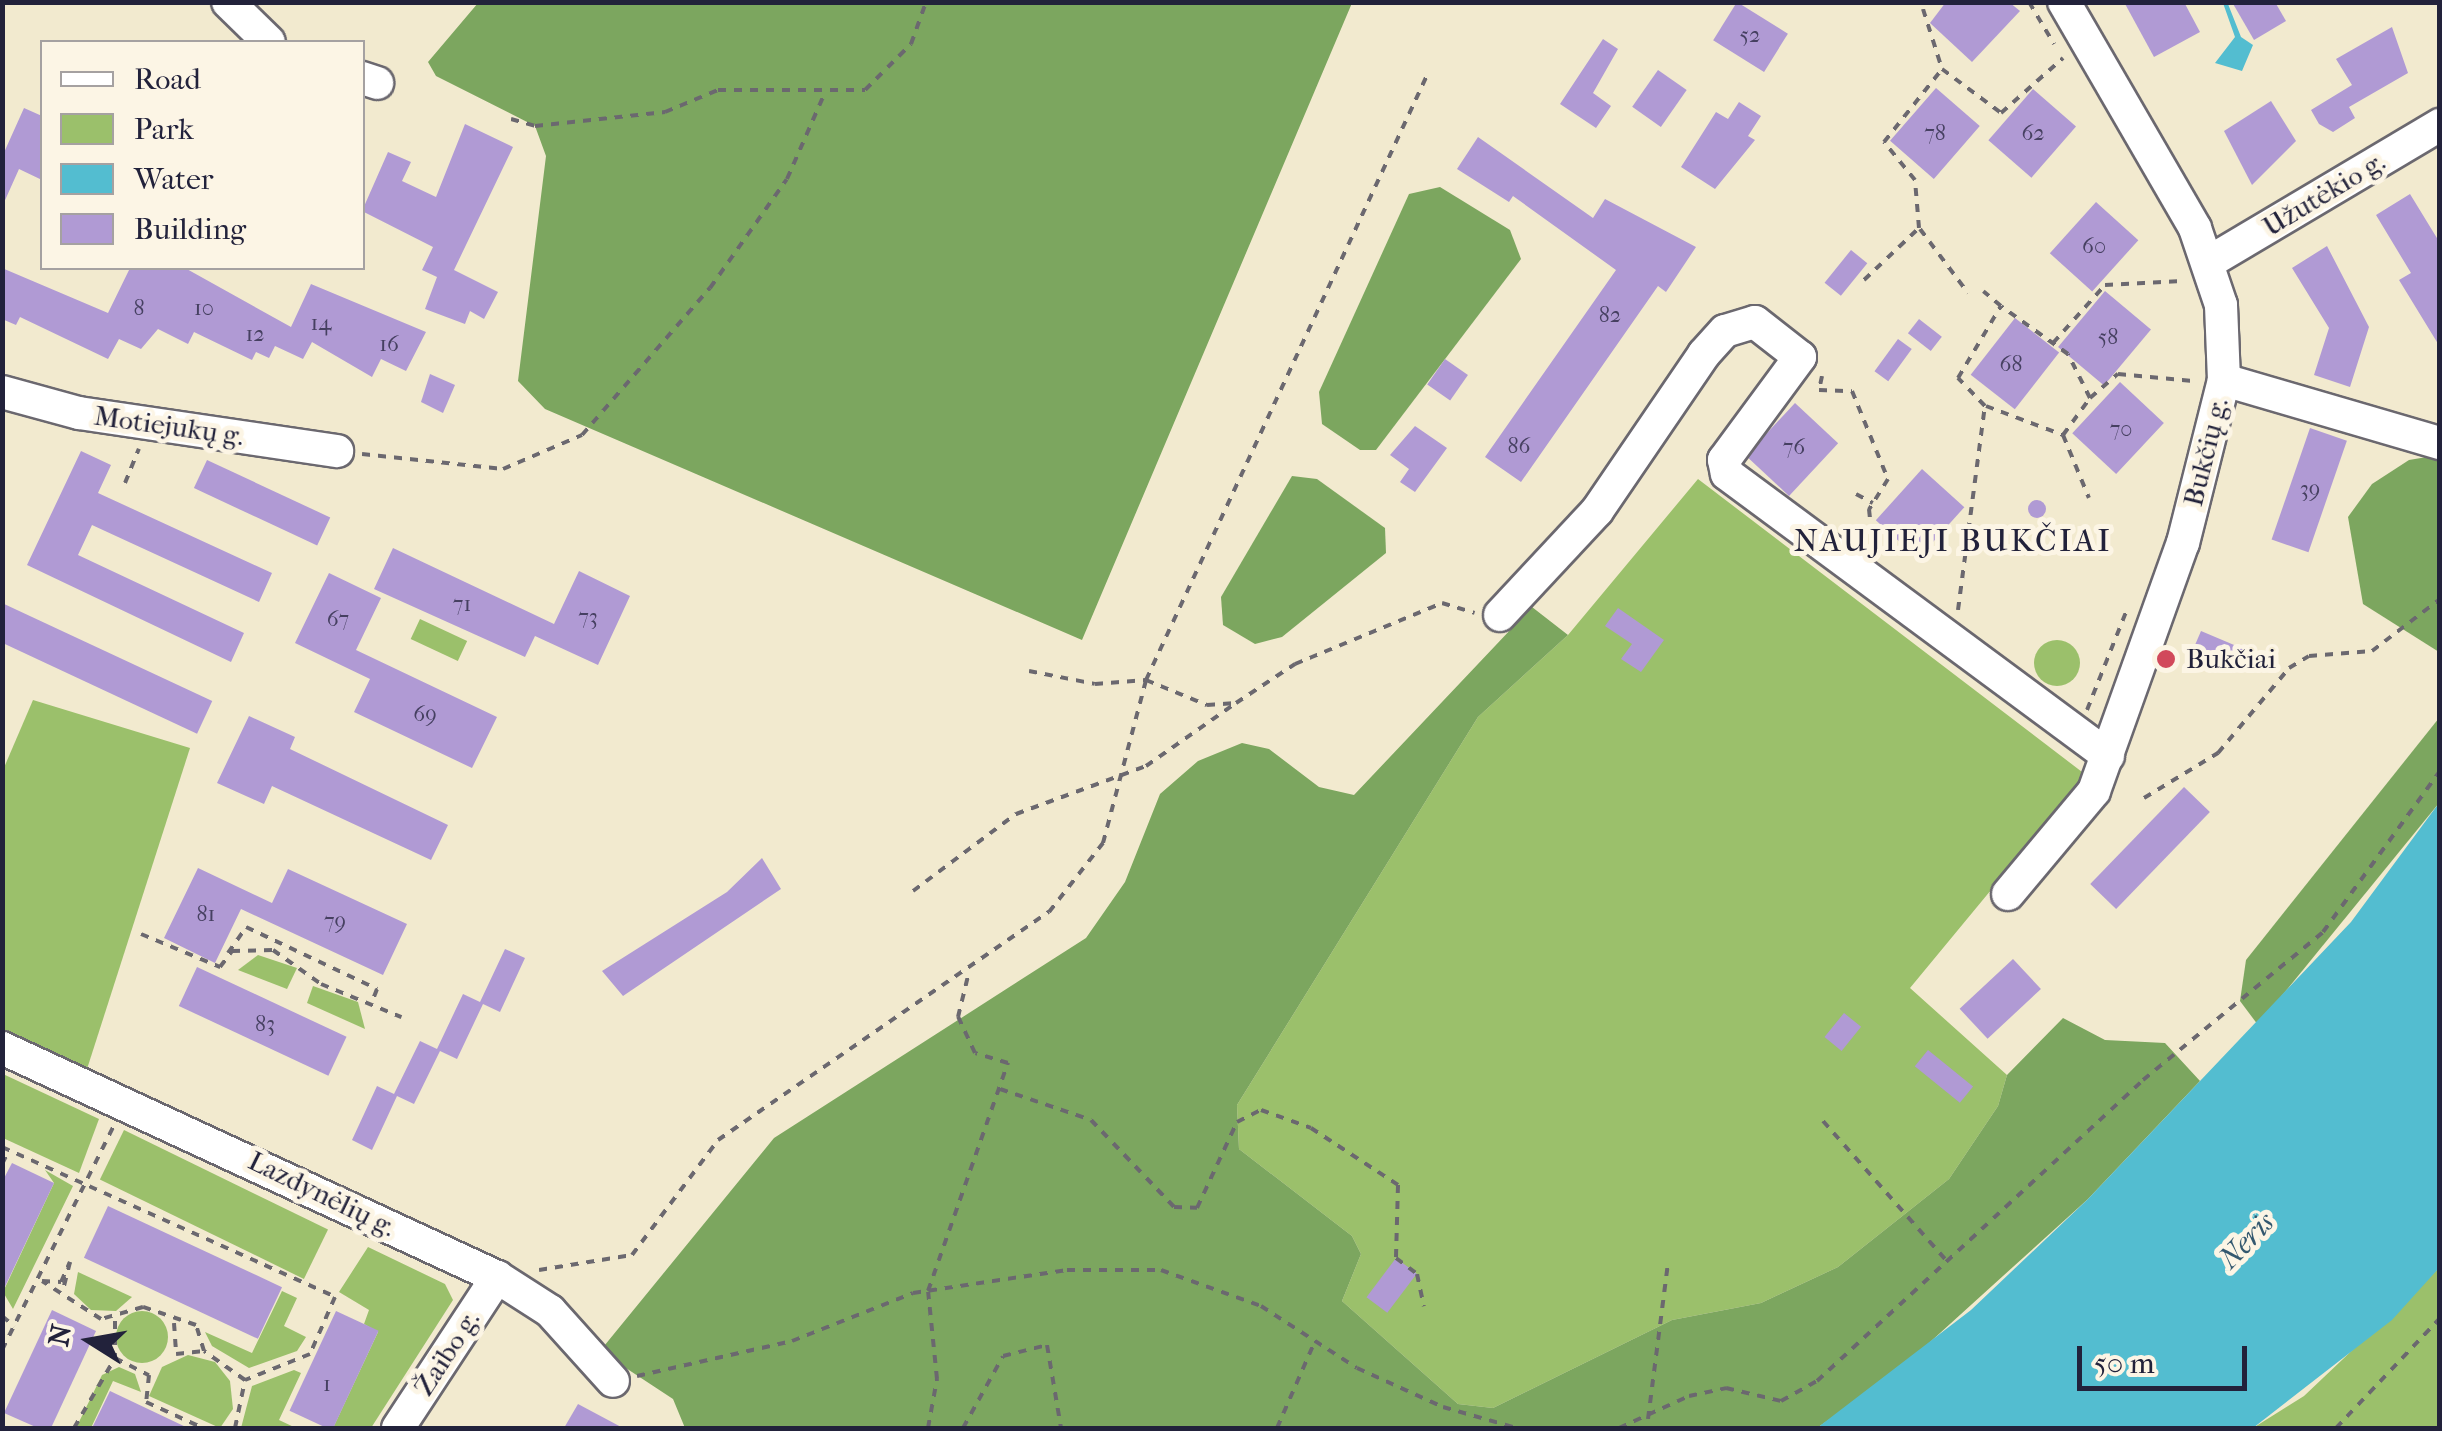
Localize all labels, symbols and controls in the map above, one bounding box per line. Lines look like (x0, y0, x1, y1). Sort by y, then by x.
house number: 52 (1740, 23, 1760, 49)
legend (40, 40, 365, 270)
text: Road (134, 62, 201, 97)
text: Park (134, 112, 194, 147)
house number: 78 (1924, 121, 1946, 147)
house number: 62 (2021, 121, 2045, 147)
street label: Užutėkio g. (2257, 144, 2391, 244)
text: Water (134, 162, 214, 197)
text: Building (134, 212, 246, 247)
house number: 60 (2082, 234, 2106, 260)
house number: 8 (133, 296, 145, 322)
house number: 10 (194, 296, 214, 322)
house number: 82 (1599, 303, 1621, 329)
house number: 14 (311, 311, 331, 337)
house number: 12 (245, 322, 265, 348)
house number: 58 (2098, 325, 2118, 351)
house number: 16 (379, 332, 399, 358)
house number: 68 (2000, 352, 2022, 378)
street label: Bukčių g. (2176, 394, 2236, 510)
street label: Motiejukų g. (92, 399, 246, 453)
house number: 70 (2110, 417, 2132, 443)
house number: 86 (1508, 434, 1530, 460)
house number: 76 (1783, 435, 1805, 461)
house number: 39 (2300, 477, 2320, 503)
district label: NAUJIEJI BUKČIAI (1794, 522, 2112, 560)
house number: 71 (453, 592, 471, 618)
house number: 73 (578, 605, 598, 631)
house number: 67 (327, 607, 349, 633)
place label: Bukčiai (2186, 642, 2276, 676)
marker: Bukčiai (2155, 648, 2177, 670)
house number: 69 (413, 702, 437, 728)
house number: 81 (197, 902, 215, 928)
house number: 79 (324, 909, 346, 935)
house number: 83 (255, 1012, 275, 1038)
street label: Lazdynėlių g. (243, 1144, 401, 1244)
water label: Neris (2212, 1205, 2282, 1277)
north arrow (40, 1291, 140, 1391)
street label: Žaibo g. (407, 1304, 487, 1402)
text: N (42, 1322, 78, 1349)
scale bar (2082, 1326, 2252, 1388)
text: 50 m (2094, 1346, 2155, 1381)
house number: 1 (323, 1372, 331, 1398)

